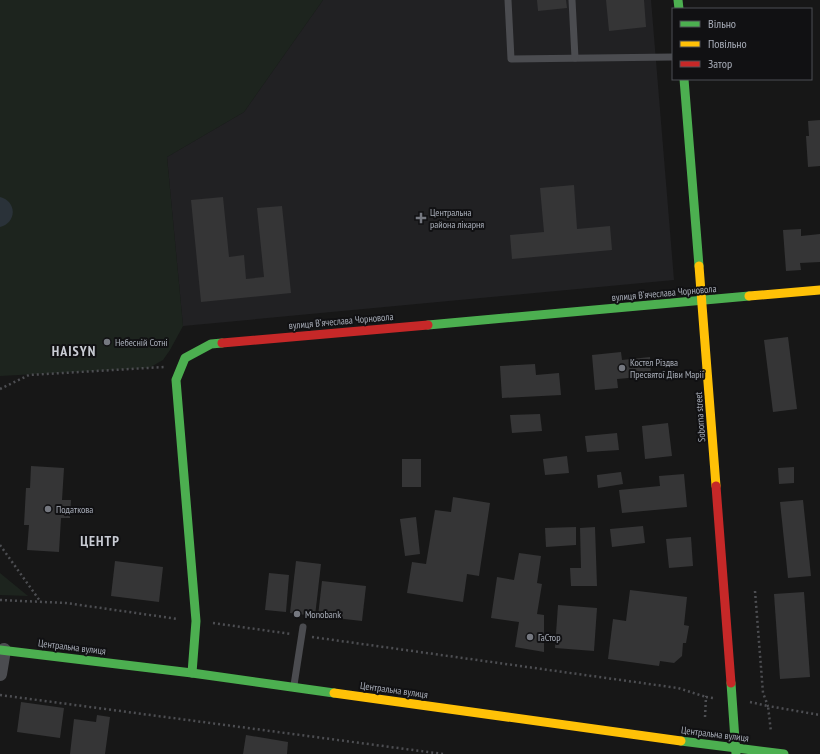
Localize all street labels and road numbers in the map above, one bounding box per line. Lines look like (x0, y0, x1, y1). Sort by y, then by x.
street label: вулиця Вʼячеслава Чорновола (611, 282, 717, 304)
street label: вулиця Вʼячеслава Чорновола (288, 310, 394, 332)
street label: Soborna street (692, 391, 708, 443)
street label: Центральна вулиця (37, 636, 107, 658)
street label: Центральна вулиця (359, 679, 429, 701)
street label: Центральна вулиця (680, 723, 750, 745)

